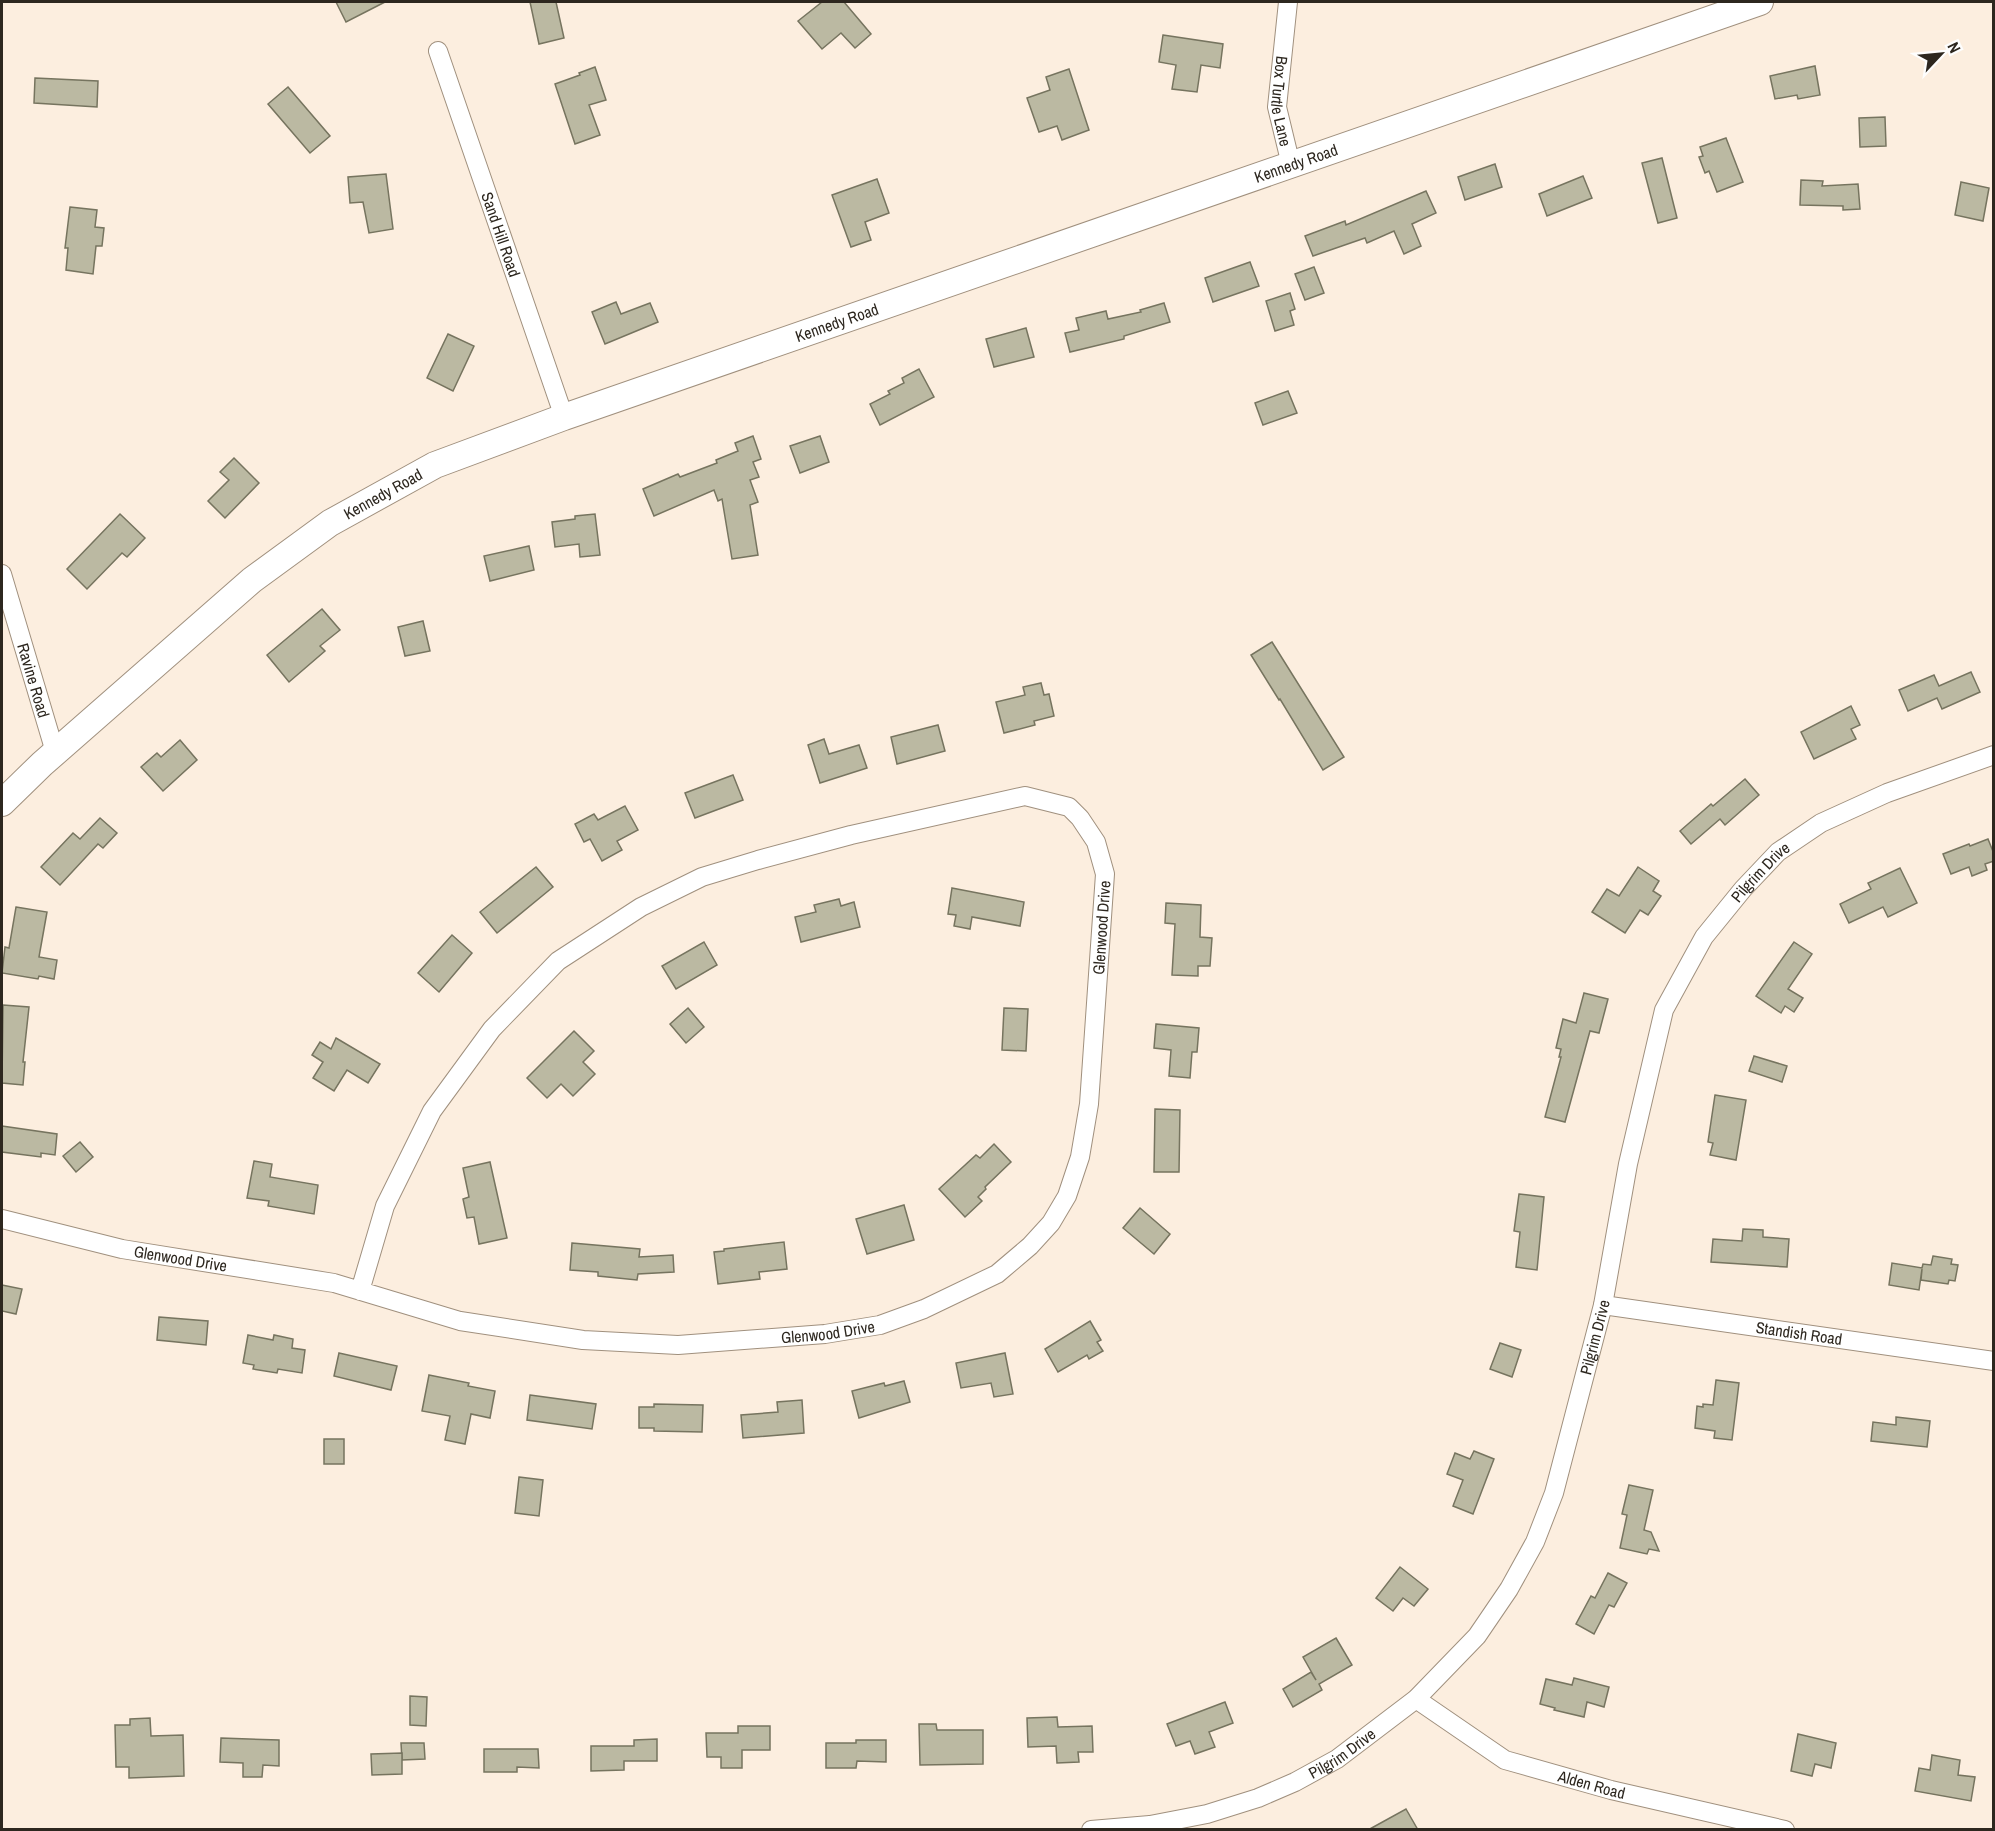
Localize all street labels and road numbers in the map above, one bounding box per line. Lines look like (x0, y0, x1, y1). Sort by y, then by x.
street label: Box Turtle Lane (1266, 55, 1297, 149)
street label: Kennedy Road (1251, 138, 1341, 188)
street label: Sand Hill Road (476, 189, 526, 280)
street label: Kennedy Road (792, 298, 881, 347)
street label: Kennedy Road (339, 463, 426, 524)
street label: Ravine Road (12, 641, 55, 720)
street label: Pilgrim Drive (1726, 836, 1794, 907)
street label: Glenwood Drive (1087, 880, 1116, 975)
street label: Glenwood Drive (132, 1240, 229, 1277)
street label: Pilgrim Drive (1574, 1298, 1615, 1377)
street label: Glenwood Drive (780, 1315, 876, 1348)
street label: Standish Road (1754, 1316, 1844, 1350)
street label: Pilgrim Drive (1304, 1723, 1380, 1784)
street label: Alden Road (1555, 1764, 1627, 1804)

